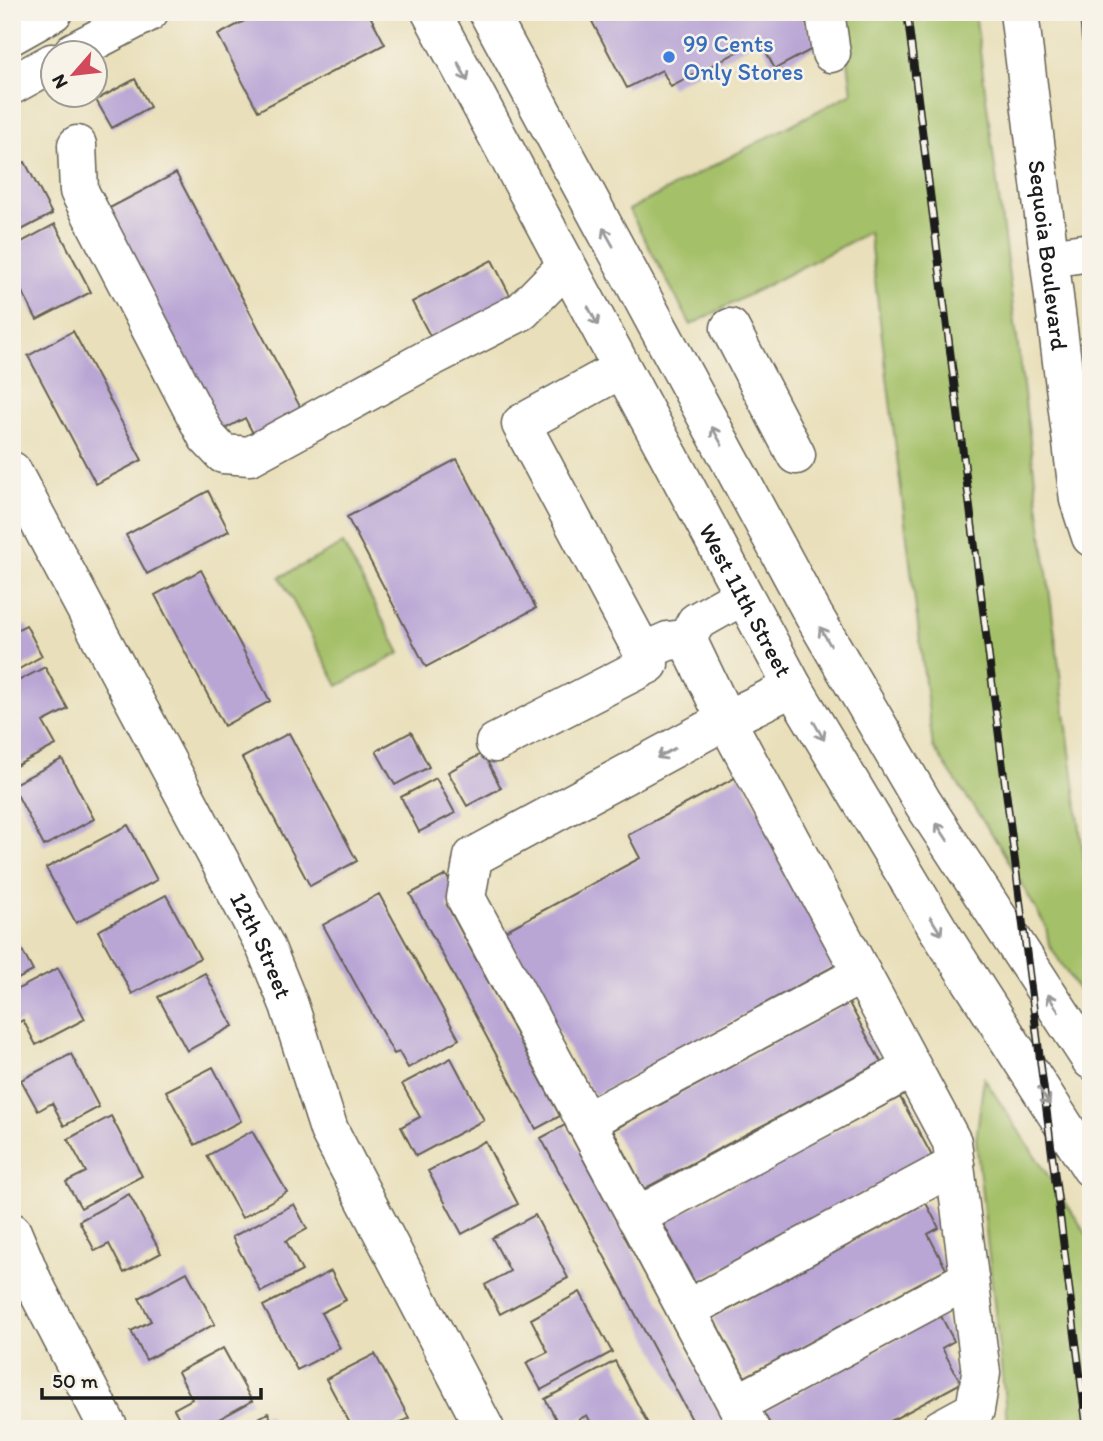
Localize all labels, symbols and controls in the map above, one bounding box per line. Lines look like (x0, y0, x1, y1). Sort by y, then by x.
place label: 99 Cents Only Stores (683, 29, 804, 86)
north arrow (38, 38, 108, 108)
marker: 99 Cents Only Stores (661, 49, 677, 65)
one-way arrow (456, 62, 470, 82)
text: N (46, 71, 73, 93)
street label: Sequoia Boulevard (1023, 158, 1075, 352)
one-way arrow (601, 227, 615, 247)
one-way arrow (586, 306, 600, 326)
one-way arrow (709, 427, 723, 447)
street label: West 11th Street (693, 518, 799, 681)
one-way arrow (818, 627, 832, 647)
one-way arrow (812, 721, 826, 741)
one-way arrow (657, 746, 677, 760)
one-way arrow (934, 822, 948, 842)
street label: 12th Street (224, 887, 299, 1002)
one-way arrow (930, 916, 944, 936)
one-way arrow (1046, 994, 1061, 1013)
one-way arrow (1037, 1085, 1051, 1105)
scale bar (42, 1357, 261, 1401)
text: 50 m (52, 1368, 99, 1393)

